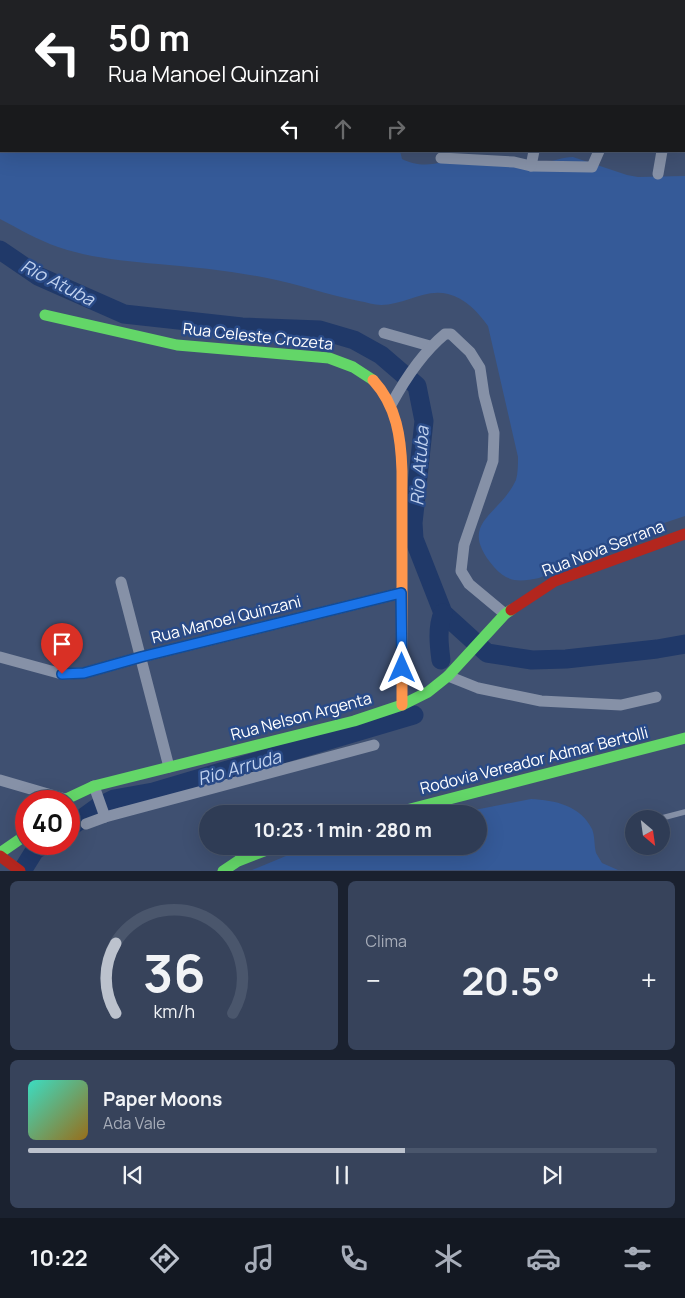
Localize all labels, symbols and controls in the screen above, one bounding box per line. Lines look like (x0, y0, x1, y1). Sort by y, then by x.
text: 50 m (108, 14, 190, 62)
icon: left (25, 20, 90, 85)
text: Rua Manoel Quinzani (108, 59, 319, 89)
icon: left (276, 115, 304, 143)
icon: ahead (329, 115, 357, 143)
icon: right (382, 115, 410, 143)
water label: Rio Atuba (17, 253, 100, 311)
street label: Rua Celeste Crozeta (182, 317, 334, 355)
water label: Rio Atuba (404, 425, 434, 506)
street label: Rua Nova Serrana (539, 515, 667, 581)
street label: Rua Manoel Quinzani (149, 590, 303, 648)
pin (41, 623, 83, 674)
icon: arrive (48, 630, 76, 658)
position arrow (375, 641, 427, 693)
street label: Rua Nelson Argenta (228, 687, 374, 745)
street label: Rodovia Vereador Admar Bertolli (418, 721, 650, 799)
water label: Rio Arruda (195, 743, 284, 790)
speed limit sign: 40 (15, 790, 80, 855)
north arrow (625, 810, 670, 855)
map controls (625, 810, 670, 855)
text: 10:23 · 1 min · 280 m (254, 817, 432, 843)
text: Clima (366, 930, 407, 952)
text: 36 (142, 937, 205, 1008)
text: 20.5° (461, 954, 560, 1006)
text: − (366, 961, 381, 999)
text: + (641, 961, 657, 999)
text: km/h (153, 999, 195, 1023)
text: Paper Moons (103, 1086, 222, 1112)
text: Ada Vale (103, 1112, 166, 1134)
icon: previous (119, 1161, 147, 1189)
icon: pause (328, 1161, 356, 1189)
icon: next (538, 1161, 566, 1189)
icon: directions (147, 1241, 182, 1276)
icon: music (242, 1241, 277, 1276)
icon: phone (336, 1241, 371, 1276)
icon: climate (431, 1241, 466, 1276)
icon: car (526, 1241, 561, 1276)
icon: filters (620, 1241, 655, 1276)
text: 10:22 (30, 1243, 88, 1273)

